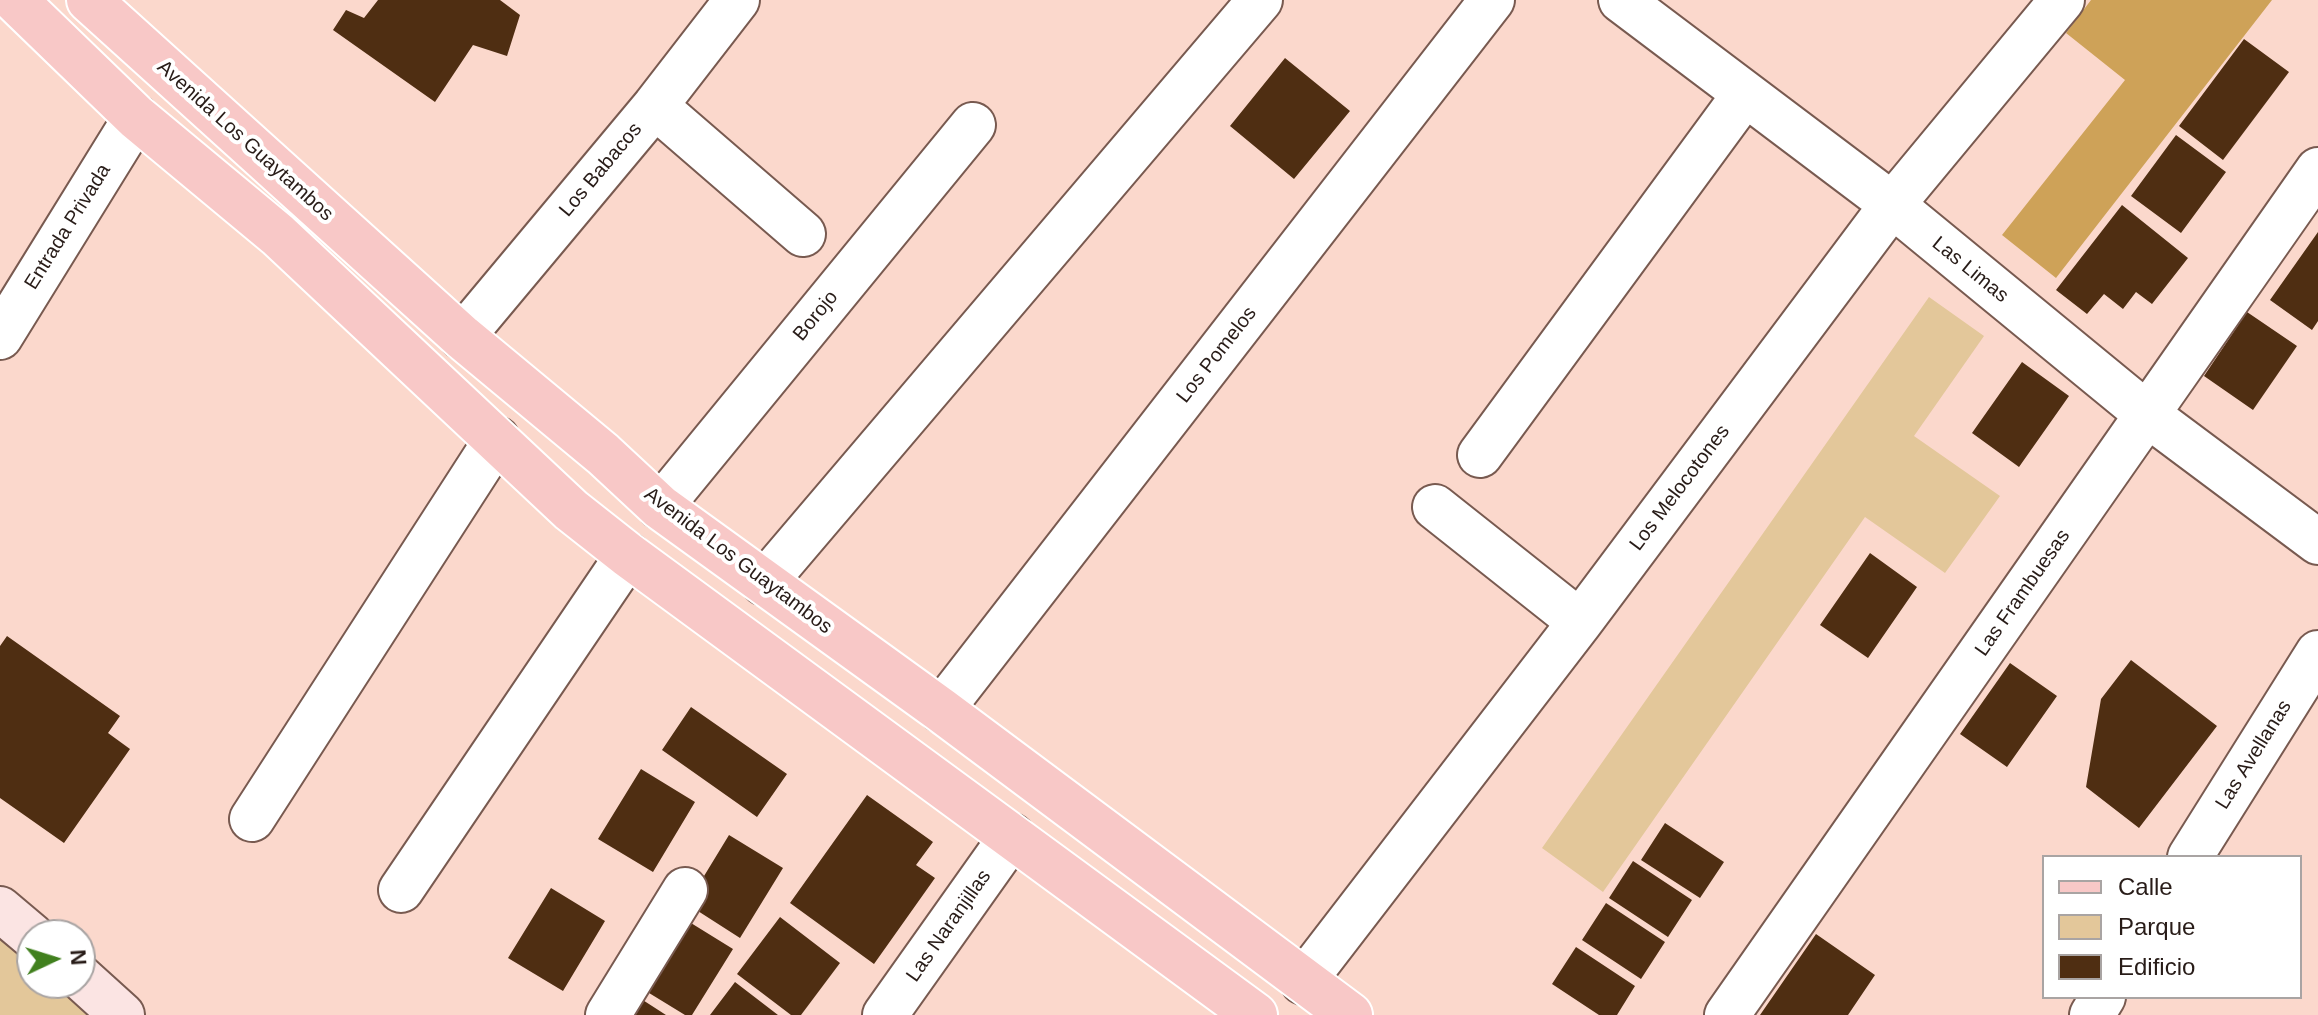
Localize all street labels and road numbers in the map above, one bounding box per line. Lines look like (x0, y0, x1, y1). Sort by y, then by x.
street label: Avenida Los Guaytambos (152, 56, 338, 226)
street label: Los Babacos (555, 118, 647, 222)
street label: Entrada Privada (20, 160, 116, 294)
street label: Las Limas (1927, 232, 2013, 308)
street label: Borojo (788, 286, 844, 346)
street label: Los Pomelos (1172, 302, 1262, 408)
street label: Los Melocotones (1625, 420, 1735, 556)
street label: Avenida Los Guaytambos (639, 483, 837, 639)
street label: Las Frambuesas (1970, 525, 2076, 661)
street label: Las Avellanas (2211, 696, 2297, 814)
street label: Las Naranjillas (902, 865, 996, 987)

